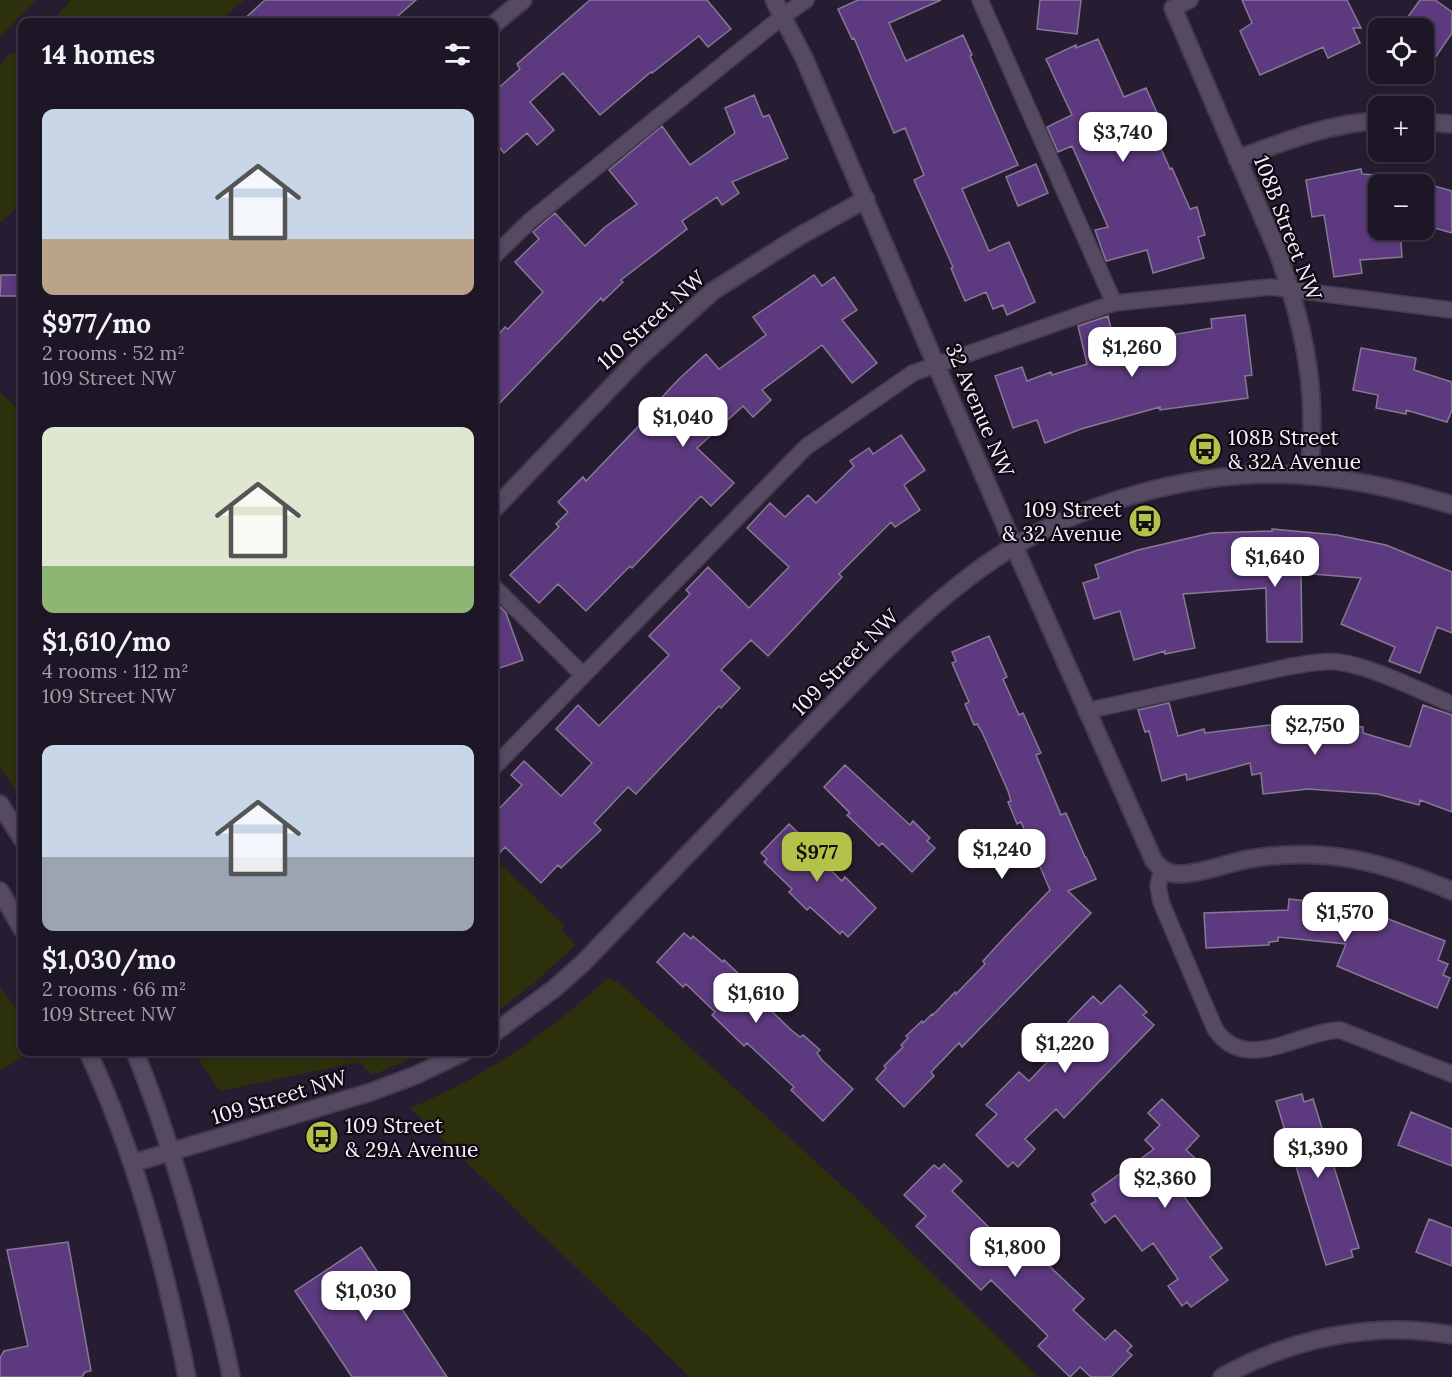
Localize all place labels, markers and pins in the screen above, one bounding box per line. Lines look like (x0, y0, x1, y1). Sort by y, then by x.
pin: $3,740 (1074, 112, 1172, 163)
pin: $1,260 (1083, 327, 1181, 378)
pin: $1,040 (634, 397, 732, 448)
place label: 108B Street & 32A Avenue (1228, 424, 1361, 475)
bus stop icon: 108B Street & 32A Avenue (1187, 431, 1223, 467)
place label: 109 Street & 32 Avenue (1002, 496, 1123, 547)
bus stop icon: 109 Street & 32 Avenue (1127, 503, 1163, 539)
pin: $1,640 (1226, 537, 1324, 588)
pin: $2,750 (1266, 705, 1364, 756)
pin: $1,240 (953, 829, 1051, 880)
pin: $977 (781, 832, 853, 883)
pin: $1,570 (1296, 892, 1394, 943)
pin: $1,610 (707, 973, 805, 1024)
pin: $1,220 (1016, 1023, 1114, 1074)
place label: 109 Street & 29A Avenue (345, 1112, 478, 1163)
bus stop icon: 109 Street & 29A Avenue (304, 1119, 340, 1155)
pin: $1,390 (1269, 1128, 1367, 1179)
pin: $2,360 (1116, 1158, 1214, 1209)
pin: $1,800 (966, 1227, 1064, 1278)
pin: $1,030 (317, 1271, 415, 1322)

